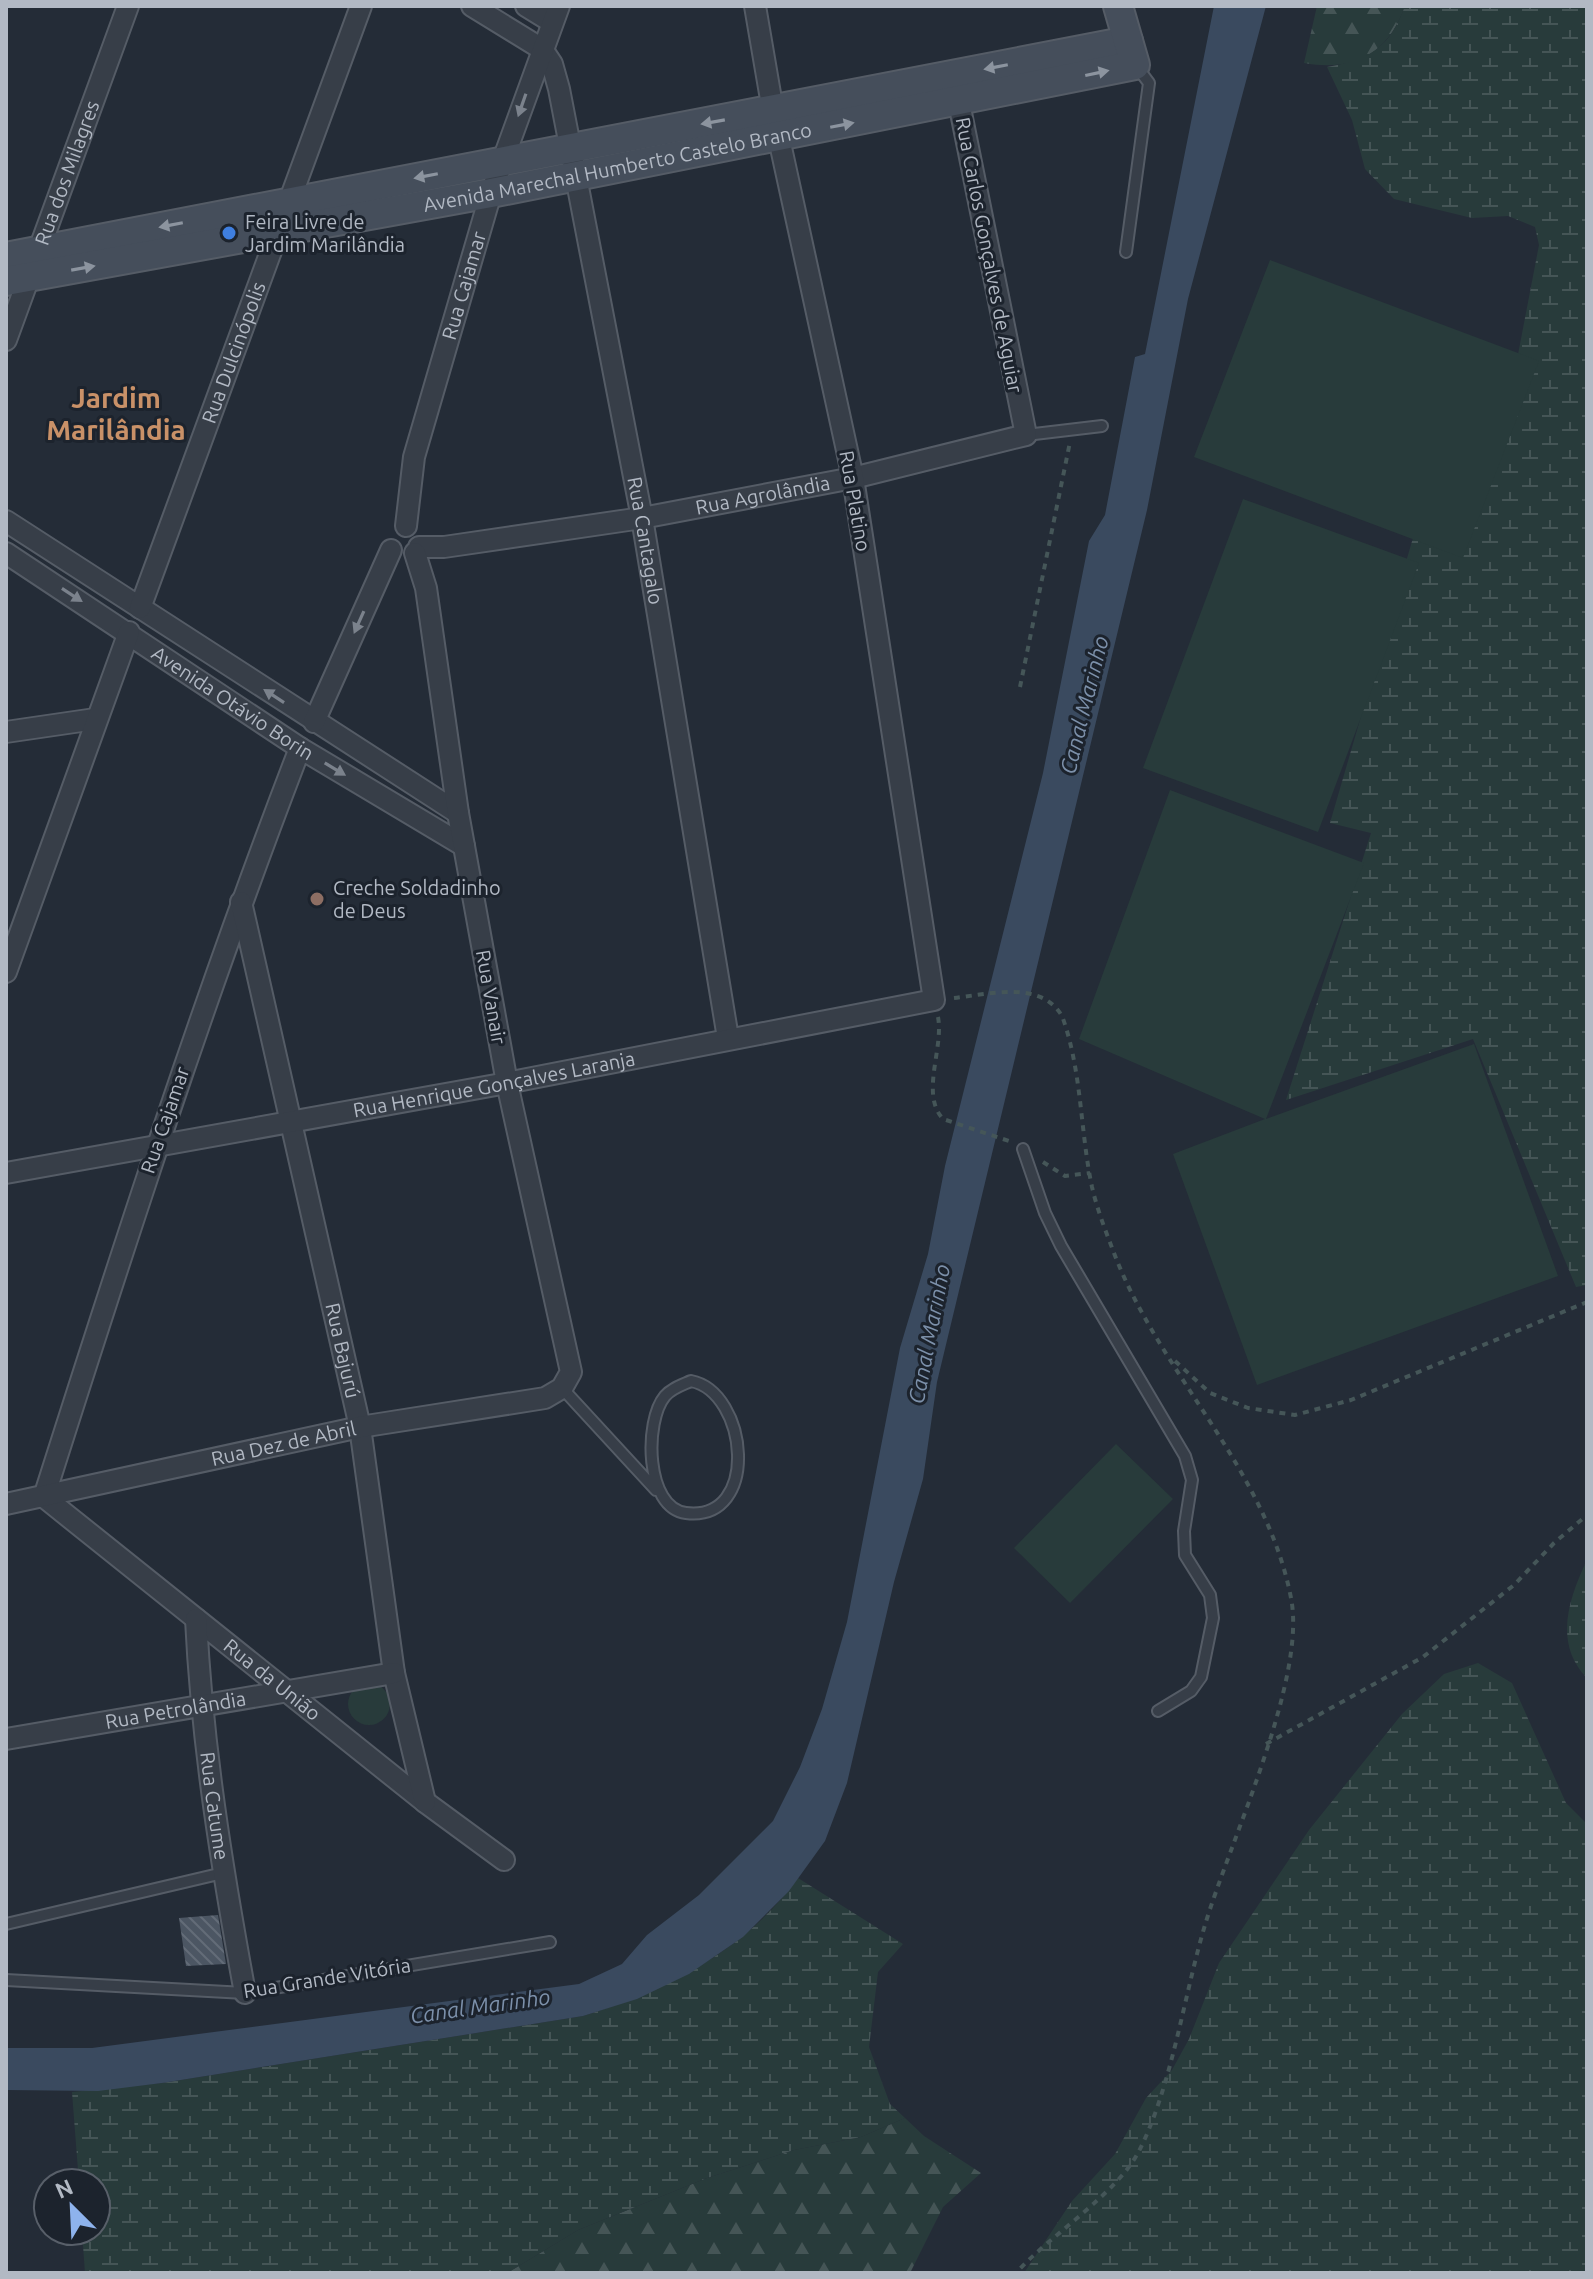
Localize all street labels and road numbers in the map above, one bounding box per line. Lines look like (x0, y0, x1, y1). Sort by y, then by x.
street label: Rua dos Milagres (30, 97, 103, 248)
street label: Rua Carlos Gonçalves de Aguiar (951, 115, 1028, 395)
street label: Avenida Marechal Humberto Castelo Branco (421, 118, 814, 216)
street label: Rua Cajamar (437, 228, 490, 342)
street label: Rua Dulcinópolis (197, 279, 270, 426)
street label: Rua Platino (835, 449, 876, 553)
street label: Rua Agrolândia (694, 471, 832, 519)
street label: Rua Cantagalo (623, 475, 668, 606)
street label: Avenida Otávio Borin (148, 641, 318, 765)
street label: Rua Vanair (472, 948, 511, 1046)
street label: Rua Henrique Gonçalves Laranja (351, 1046, 637, 1121)
street label: Rua Cajamar (135, 1063, 194, 1176)
street label: Rua Bajurú (321, 1301, 365, 1400)
street label: Rua Dez de Abril (209, 1416, 358, 1470)
street label: Rua da União (220, 1634, 325, 1725)
street label: Rua Petrolândia (103, 1686, 248, 1733)
street label: Rua Catume (196, 1751, 234, 1862)
street label: Rua Grande Vitória (242, 1953, 412, 2002)

